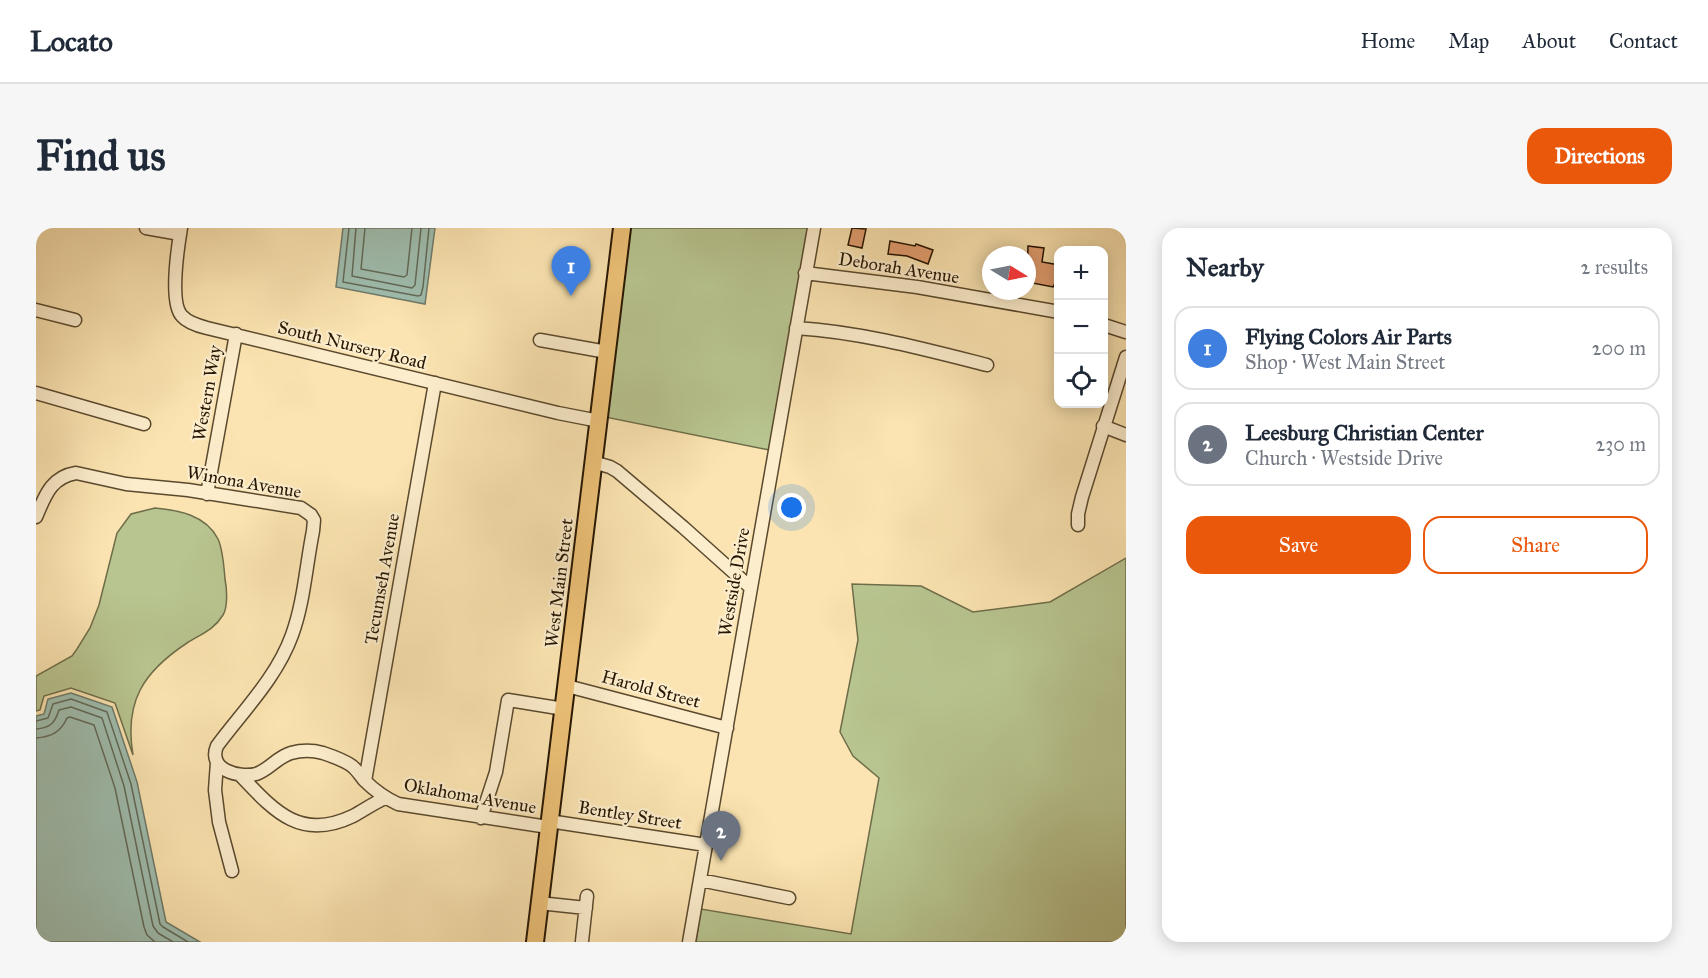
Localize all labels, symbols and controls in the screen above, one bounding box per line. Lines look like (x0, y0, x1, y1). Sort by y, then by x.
text: Locato (30, 24, 113, 59)
text: Home (1360, 28, 1415, 54)
text: Map (1448, 28, 1489, 54)
text: About (1522, 28, 1576, 54)
text: Contact (1609, 28, 1678, 54)
button: Directions (1527, 128, 1672, 184)
text: Find us (36, 130, 166, 182)
north arrow (982, 246, 1036, 300)
map controls (1054, 246, 1108, 408)
button: + (1054, 246, 1108, 300)
pin: 1 (552, 247, 590, 296)
street label: Deborah Avenue (837, 248, 961, 288)
text: Nearby (1186, 251, 1264, 283)
text: 2 results (1580, 255, 1648, 279)
button: − (1054, 300, 1108, 354)
street label: South Nursery Road (275, 316, 429, 374)
text: Flying Colors Air Parts (1245, 323, 1452, 350)
text: 1 (1204, 336, 1211, 360)
text: 200 m (1592, 336, 1646, 360)
street label: Western Way (188, 343, 226, 443)
text: Shop · West Main Street (1245, 350, 1445, 374)
button: locate (1054, 354, 1108, 408)
text: Leesburg Christian Center (1245, 419, 1484, 446)
text: 2 (1203, 432, 1212, 456)
text: 230 m (1595, 432, 1646, 456)
text: Church · Westside Drive (1245, 446, 1443, 470)
street label: Winona Avenue (185, 461, 303, 503)
your location (777, 493, 806, 522)
street label: Tecumseh Avenue (360, 512, 404, 646)
street label: West Main Street (540, 516, 578, 649)
button: Save (1186, 516, 1411, 574)
button: Share (1423, 516, 1648, 574)
street label: Westside Drive (714, 526, 754, 638)
street label: Harold Street (599, 665, 703, 713)
street label: Oklahoma Avenue (402, 774, 538, 818)
street label: Bentley Street (577, 796, 684, 834)
pin: 2 (702, 812, 740, 861)

